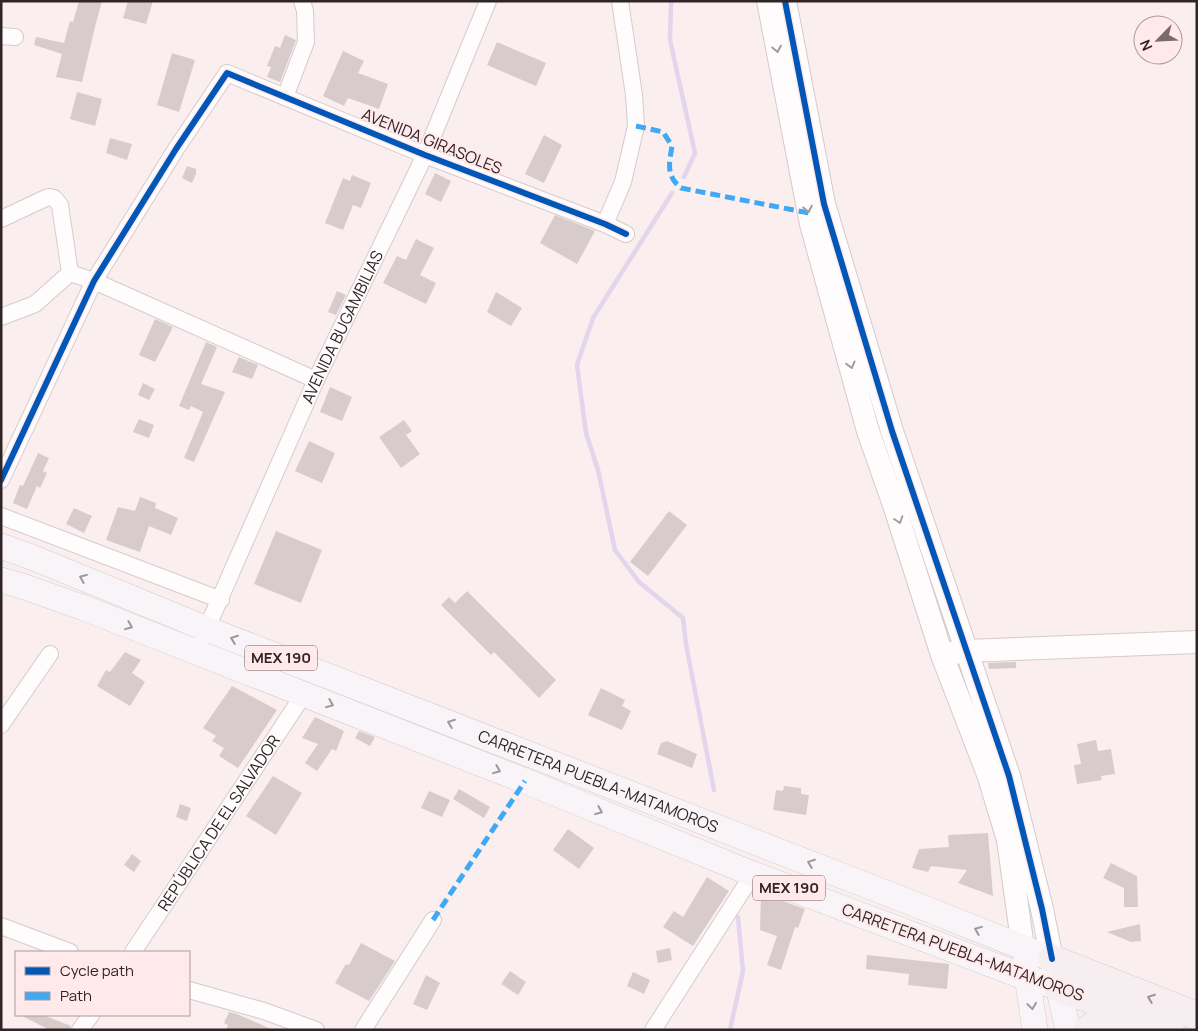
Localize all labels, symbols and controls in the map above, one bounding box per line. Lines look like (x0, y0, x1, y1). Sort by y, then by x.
north arrow (1133, 15, 1183, 65)
text: N (1135, 37, 1156, 54)
one-way arrow (772, 45, 782, 54)
street label: AVENIDA GIRASOLES (359, 103, 505, 179)
one-way arrow (803, 204, 813, 213)
street label: AVENIDA BUGAMBILIAS (296, 247, 388, 407)
one-way arrow (845, 361, 855, 369)
one-way arrow (894, 516, 904, 524)
one-way arrow (79, 574, 88, 584)
one-way arrow (125, 620, 133, 630)
one-way arrow (230, 635, 239, 646)
road number: MEX 190 (245, 646, 317, 670)
one-way arrow (325, 698, 334, 708)
one-way arrow (447, 719, 456, 729)
street label: CARRETERA PUEBLA-MATAMOROS (475, 724, 722, 838)
street label: REPÚBLICA DE EL SALVADOR (152, 730, 285, 915)
one-way arrow (492, 764, 501, 774)
one-way arrow (594, 805, 603, 816)
one-way arrow (807, 859, 816, 869)
road number: MEX 190 (753, 876, 825, 900)
street label: CARRETERA PUEBLA-MATAMOROS (839, 898, 1087, 1006)
one-way arrow (974, 926, 983, 936)
legend (15, 951, 190, 1016)
text: Cycle path (60, 960, 134, 981)
text: Path (60, 985, 92, 1006)
one-way arrow (1147, 994, 1156, 1004)
one-way arrow (1026, 1002, 1036, 1011)

